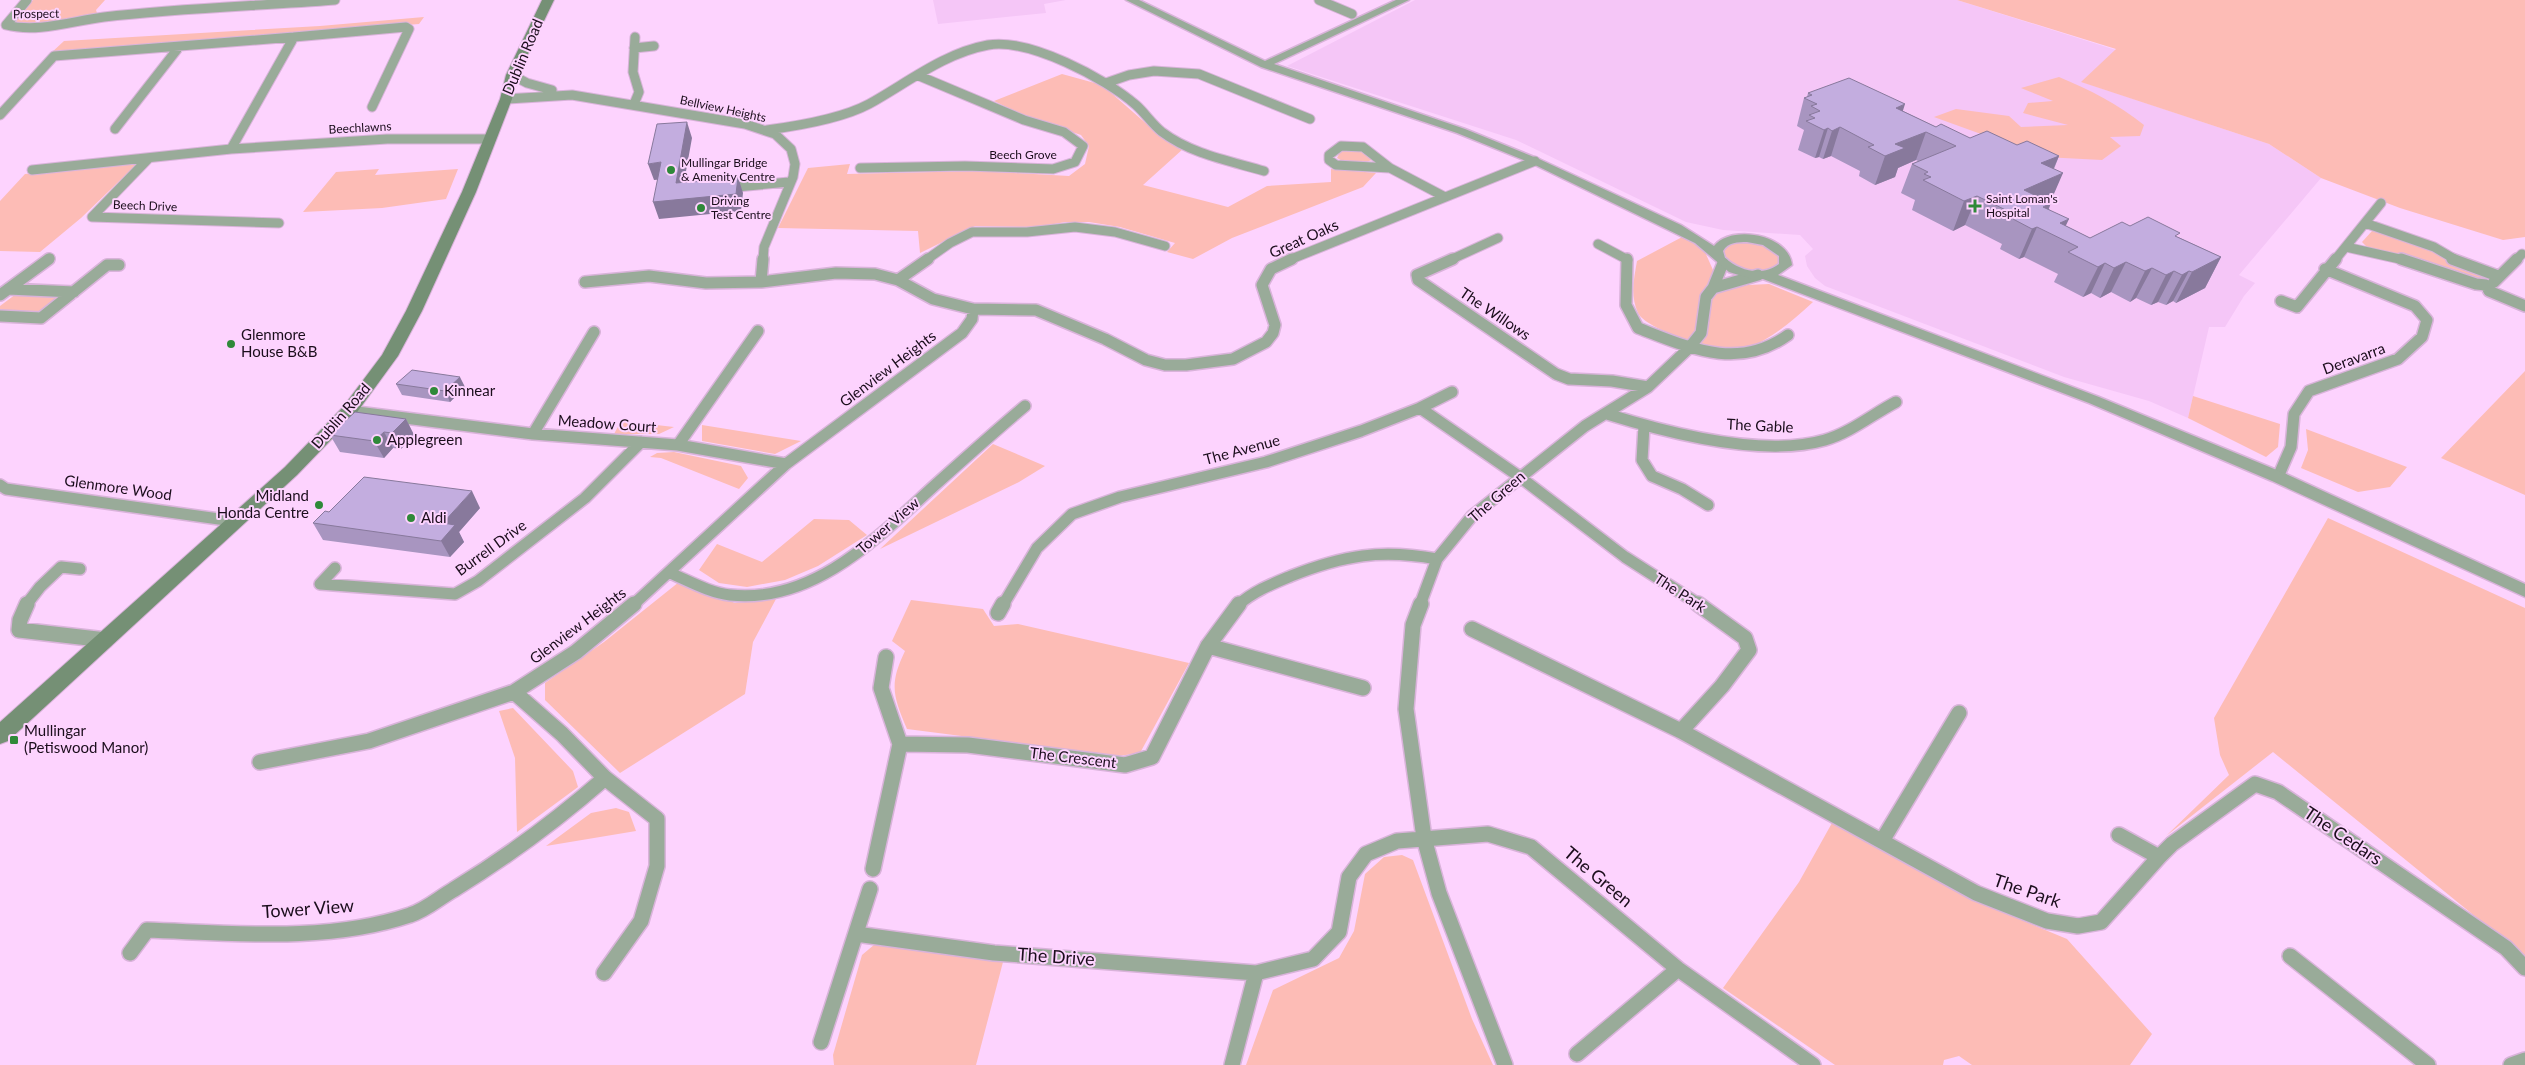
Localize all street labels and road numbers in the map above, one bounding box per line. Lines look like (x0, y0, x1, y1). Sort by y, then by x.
street label: Prospect (13, 6, 60, 21)
street label: Dublin Road (498, 16, 546, 97)
street label: Bellview Heights (679, 92, 768, 125)
street label: Beechlawns (328, 118, 392, 137)
street label: Beech Grove (989, 147, 1057, 162)
street label: Beech Drive (113, 197, 177, 214)
street label: Great Oaks (1266, 215, 1341, 261)
street label: The Willows (1457, 283, 1534, 343)
street label: Glenview Heights (836, 326, 939, 410)
street label: Deravarra (2320, 338, 2387, 378)
street label: Dublin Road (307, 379, 374, 452)
street label: Meadow Court (557, 411, 658, 435)
street label: The Gable (1726, 414, 1794, 436)
street label: The Avenue (1202, 430, 1282, 468)
street label: The Green (1464, 467, 1528, 526)
street label: Glenmore Wood (63, 471, 173, 503)
street label: Tower View (852, 493, 922, 557)
street label: Burrell Drive (451, 515, 529, 579)
street label: The Park (1651, 569, 1710, 616)
street label: Glenview Heights (526, 583, 629, 667)
street label: The Crescent (1029, 743, 1118, 771)
street label: The Cedars (2300, 801, 2387, 869)
street label: The Green (1560, 841, 1637, 911)
street label: The Park (1991, 868, 2065, 912)
street label: Tower View (261, 894, 355, 922)
street label: The Drive (1017, 942, 1096, 970)

